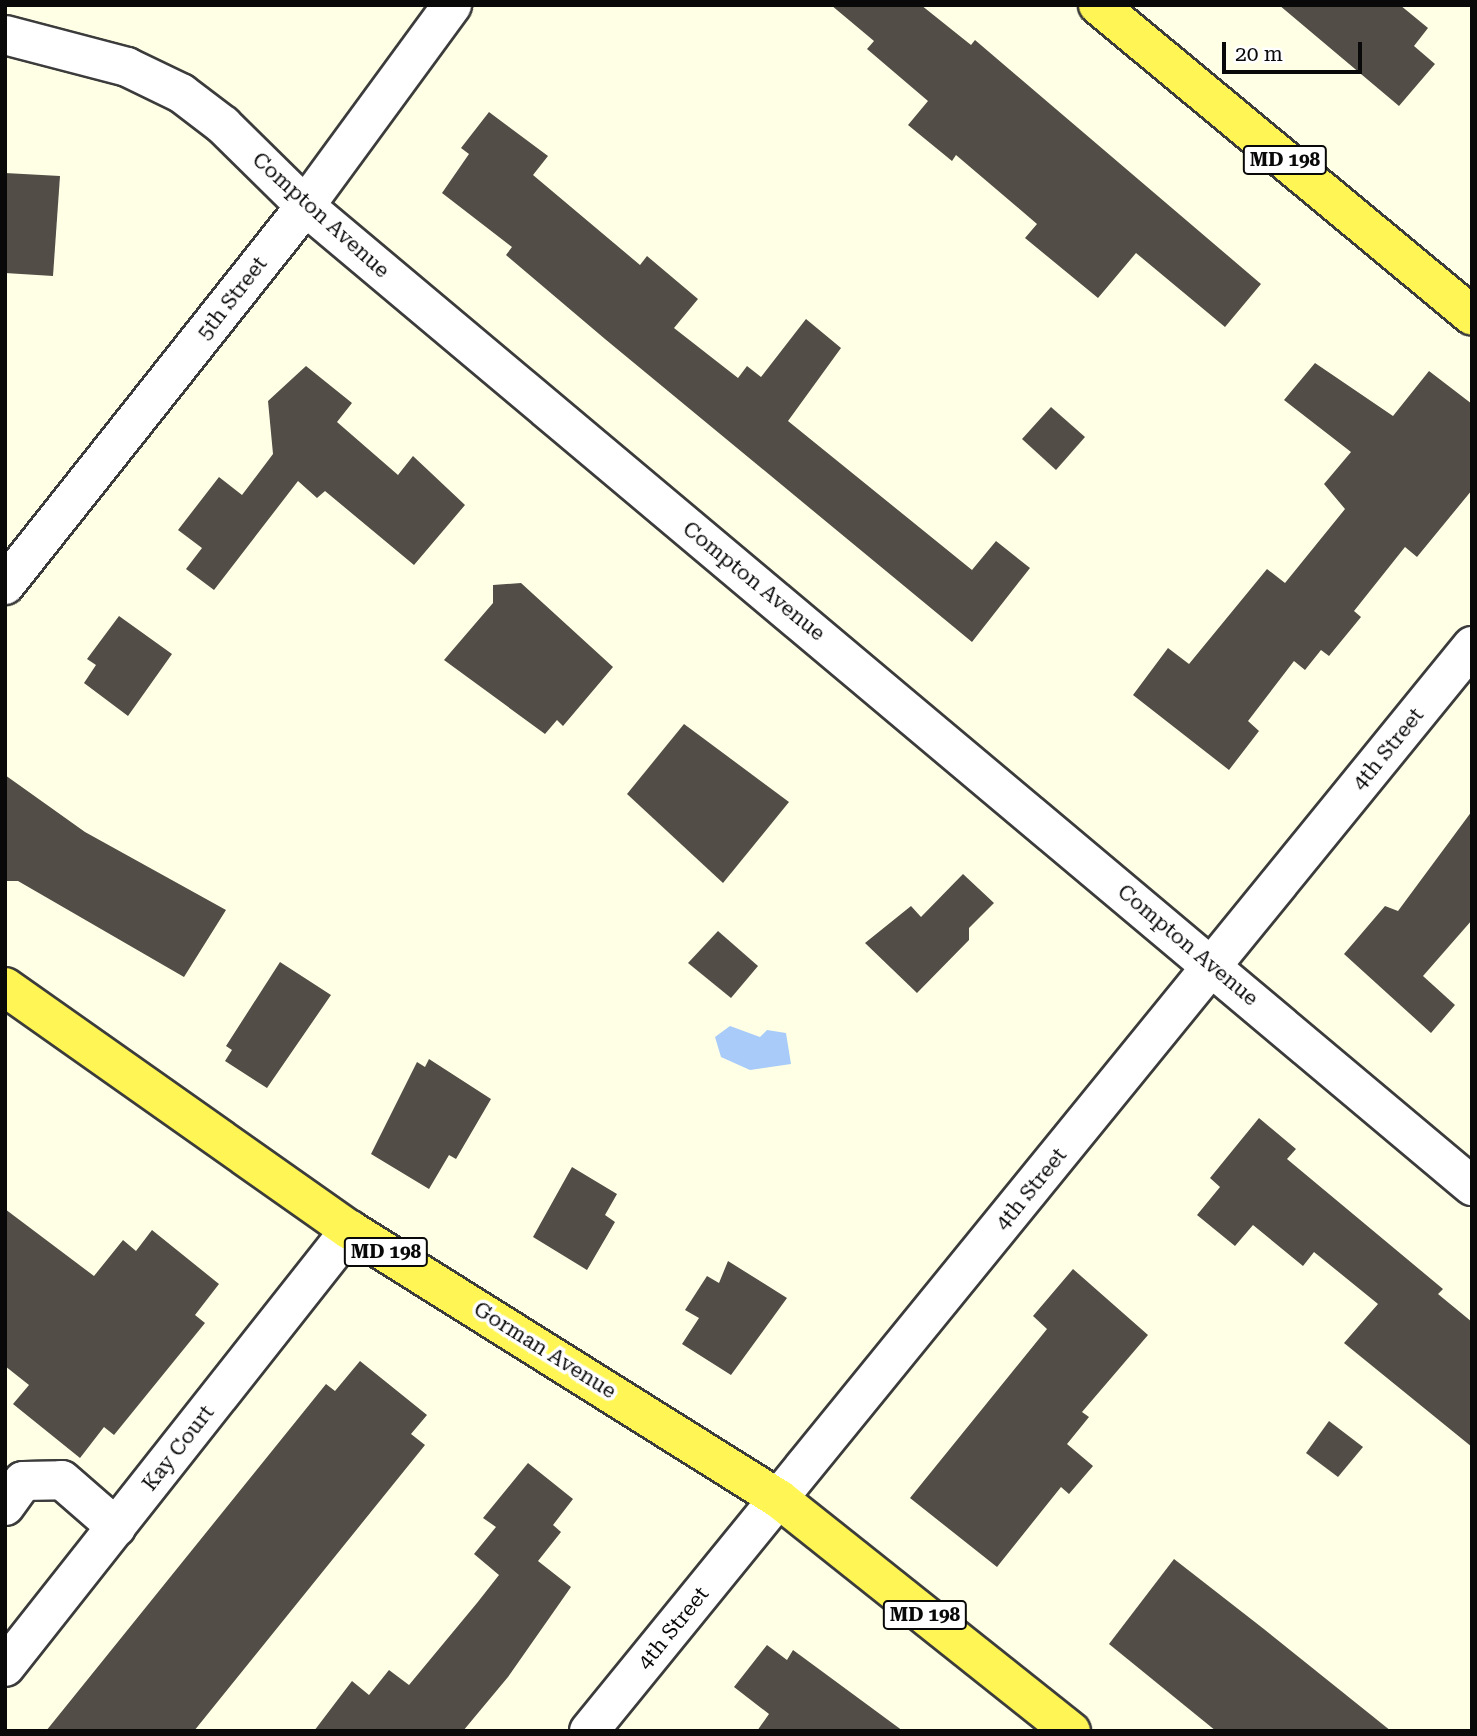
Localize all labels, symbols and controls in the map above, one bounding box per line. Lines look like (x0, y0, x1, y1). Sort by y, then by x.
scale bar (1225, 28, 1365, 72)
text: 20 m (1235, 42, 1283, 66)
road number: MD 198 (1241, 144, 1329, 176)
street label: Compton Avenue (247, 147, 395, 283)
street label: 5th Street (192, 251, 272, 345)
street label: Compton Avenue (678, 516, 830, 646)
street label: 4th Street (1347, 703, 1429, 795)
street label: Compton Avenue (1113, 879, 1263, 1011)
street label: 4th Street (990, 1143, 1072, 1235)
road number: MD 198 (342, 1236, 430, 1268)
street label: Gorman Avenue (469, 1296, 621, 1404)
street label: Kay Court (137, 1400, 219, 1496)
street label: 4th Street (632, 1582, 714, 1674)
road number: MD 198 (881, 1600, 969, 1630)

